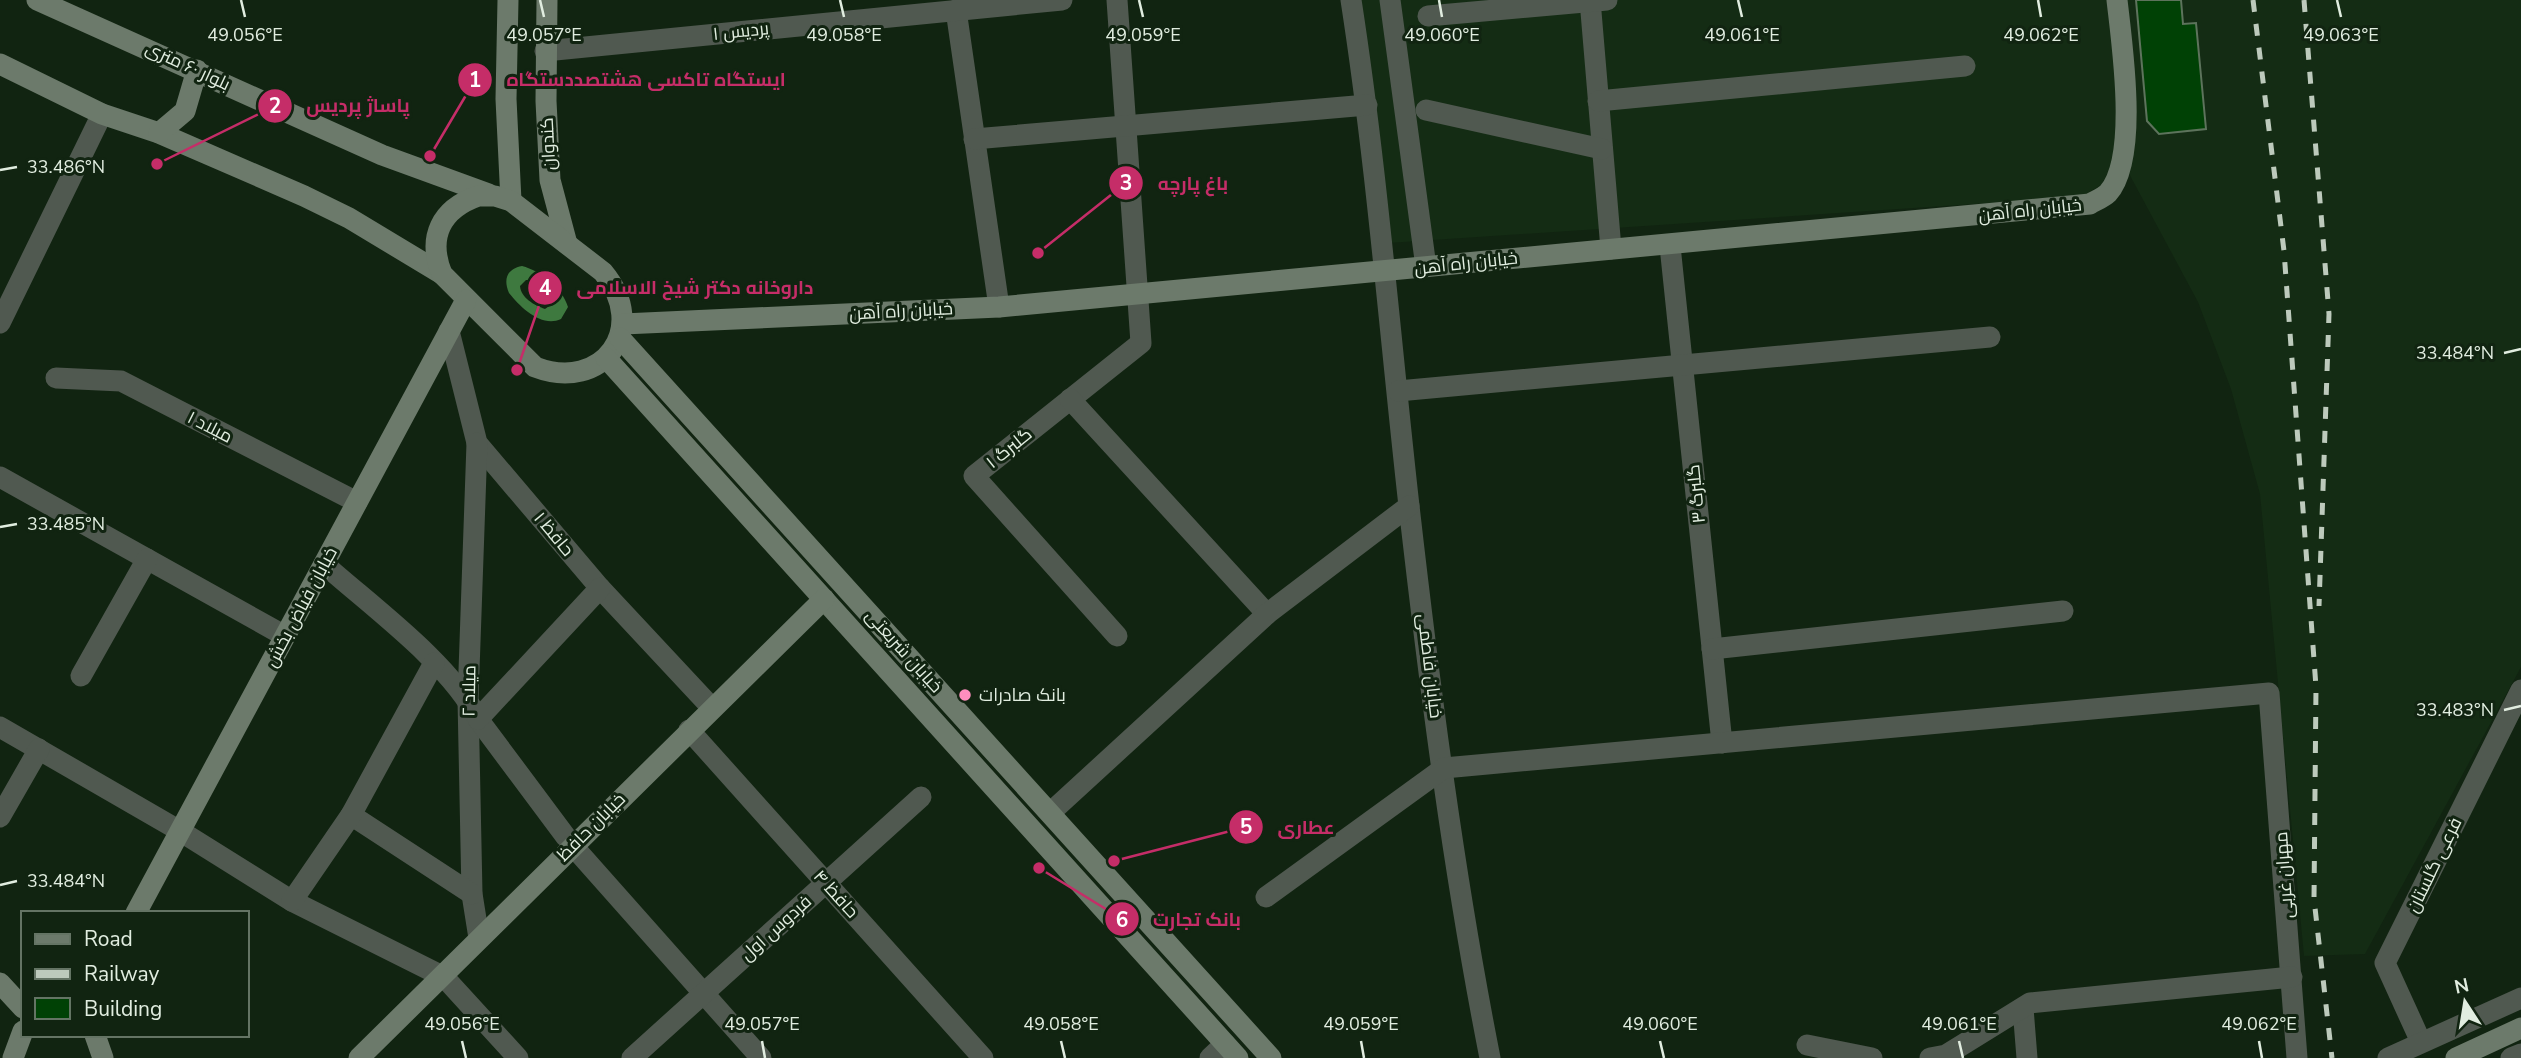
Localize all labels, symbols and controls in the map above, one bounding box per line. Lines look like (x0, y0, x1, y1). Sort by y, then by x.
street label: پردیس ۱ (712, 16, 770, 46)
text: 49.056°E (207, 23, 283, 47)
text: 49.057°E (506, 23, 582, 47)
text: 49.058°E (806, 23, 882, 47)
text: 49.059°E (1105, 23, 1181, 47)
text: 49.060°E (1404, 23, 1480, 47)
text: 49.061°E (1704, 23, 1780, 47)
text: 49.062°E (2003, 23, 2079, 47)
text: 49.063°E (2303, 23, 2379, 47)
street label: بلوار ۶۰ متری (142, 36, 234, 96)
callout: ایستگاه تاکسی هشتصددستگاه (457, 60, 799, 100)
text: 1 (469, 66, 481, 94)
text: ایستگاه تاکسی هشتصددستگاه (506, 67, 786, 93)
callout: پاساژ پردیس (257, 86, 424, 126)
text: 2 (269, 92, 281, 120)
text: پاساژ پردیس (306, 93, 410, 119)
street label: کندوان (535, 117, 561, 171)
text: 33.486°N (27, 155, 105, 179)
callout: باغ پارچه (1108, 163, 1242, 203)
text: 3 (1120, 169, 1132, 197)
text: باغ پارچه (1158, 171, 1228, 197)
street label: خیابان راه آهن (1977, 193, 2083, 227)
street label: خیابان راه آهن (1413, 246, 1519, 280)
callout: داروخانه دکتر شیخ الاسلامی (528, 268, 828, 308)
text: 4 (539, 274, 552, 302)
text: داروخانه دکتر شیخ الاسلامی (577, 275, 813, 301)
street label: خیابان راه آهن (849, 296, 953, 326)
text: 33.484°N (2416, 341, 2494, 365)
street label: میلاد ۱ (183, 405, 237, 449)
street label: گلبرگ ۱ (981, 422, 1037, 474)
street label: گلبرگ ۳ (1681, 463, 1711, 525)
street label: حافظ ۱ (528, 507, 580, 561)
text: 33.485°N (27, 512, 105, 536)
street label: خیابان فیاض بخش (259, 543, 343, 671)
street label: خیابان شریعتی (860, 604, 948, 698)
street label: خیابان فاطمی (1412, 612, 1448, 720)
street label: میلاد ۲ (457, 665, 481, 717)
place label: بانک صادرات (979, 683, 1066, 707)
marker: بانک صادرات (957, 687, 973, 703)
text: 33.483°N (2416, 698, 2494, 722)
street label: خیابان حافظ (551, 787, 631, 867)
callout: عطاری (1228, 807, 1348, 847)
text: 5 (1240, 813, 1252, 841)
street label: فرعی گلستان (2401, 813, 2467, 917)
text: عطاری (1278, 815, 1334, 841)
street label: مهران غربی (2269, 831, 2299, 919)
street label: حافظ ۴ (808, 865, 864, 923)
text: 33.484°N (27, 869, 105, 893)
street label: فردوس اول (735, 890, 817, 966)
callout: بانک تجارت (1104, 899, 1255, 939)
text: 6 (1116, 906, 1128, 934)
text: بانک تجارت (1153, 907, 1241, 933)
legend (21, 911, 248, 1037)
text: Road (84, 925, 133, 953)
text: Railway (84, 960, 159, 988)
north arrow (2430, 967, 2500, 1037)
text: N (2452, 972, 2471, 1001)
text: Building (84, 995, 162, 1023)
text: 49.056°E (424, 1012, 500, 1036)
text: 49.057°E (724, 1012, 800, 1036)
text: 49.058°E (1023, 1012, 1099, 1036)
text: 49.059°E (1323, 1012, 1399, 1036)
text: 49.060°E (1622, 1012, 1698, 1036)
text: 49.061°E (1921, 1012, 1997, 1036)
text: 49.062°E (2221, 1012, 2297, 1036)

